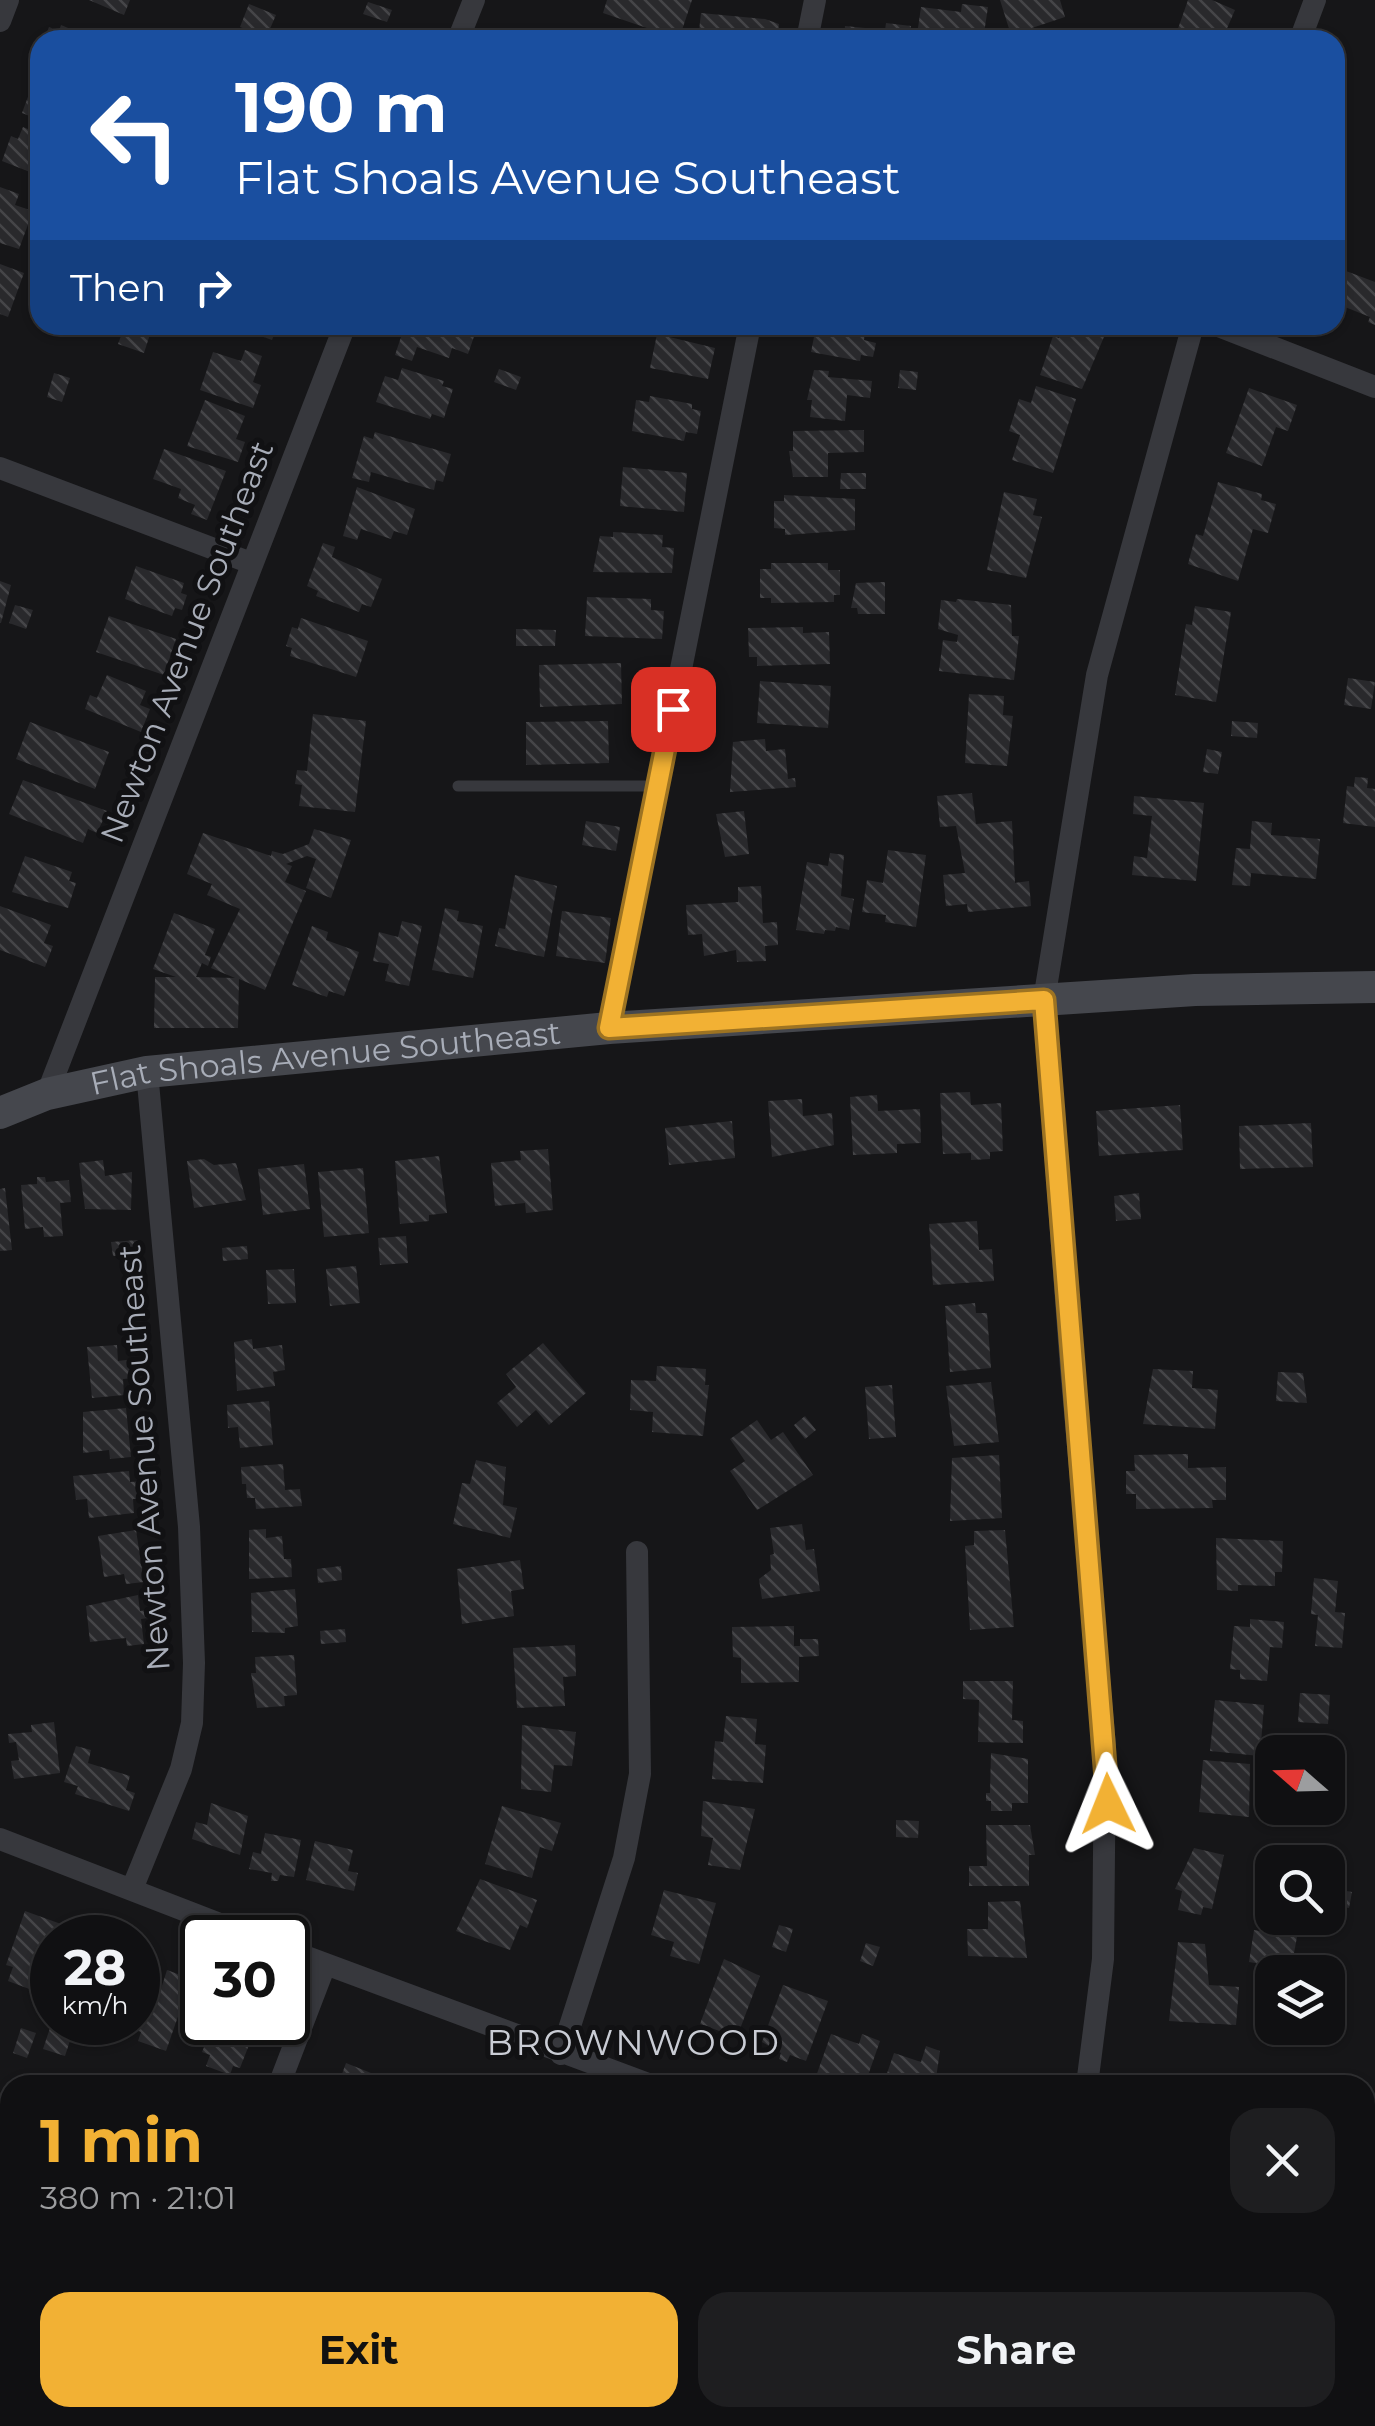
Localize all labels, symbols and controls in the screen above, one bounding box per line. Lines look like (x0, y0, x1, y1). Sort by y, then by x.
text: 190 m (235, 64, 448, 150)
icon: left (70, 70, 200, 200)
text: Flat Shoals Avenue Southeast (235, 150, 900, 205)
icon: right (186, 260, 241, 315)
text: Then (70, 264, 166, 311)
street label: Newton Avenue Southeast (92, 435, 281, 848)
pin (631, 667, 716, 752)
icon: arrive (646, 682, 701, 737)
street label: Flat Shoals Avenue Southeast (86, 1013, 563, 1103)
street label: Newton Avenue Southeast (109, 1244, 178, 1672)
north arrow (1255, 1735, 1345, 1825)
map controls (1255, 1735, 1345, 2045)
position arrow (1056, 1752, 1160, 1856)
button: search (1255, 1845, 1345, 1935)
speed limit sign: 30 (180, 1915, 310, 2045)
text: 28 (64, 1937, 126, 1998)
button: layers (1255, 1955, 1345, 2045)
text: km/h (62, 1990, 128, 2020)
district label: BROWNWOOD (487, 2021, 781, 2064)
text: 1 min (40, 2104, 203, 2177)
button: close (1230, 2108, 1335, 2213)
text: 380 m · 21:01 (40, 2178, 236, 2217)
button: Exit (40, 2292, 678, 2407)
button: Share (698, 2292, 1335, 2407)

